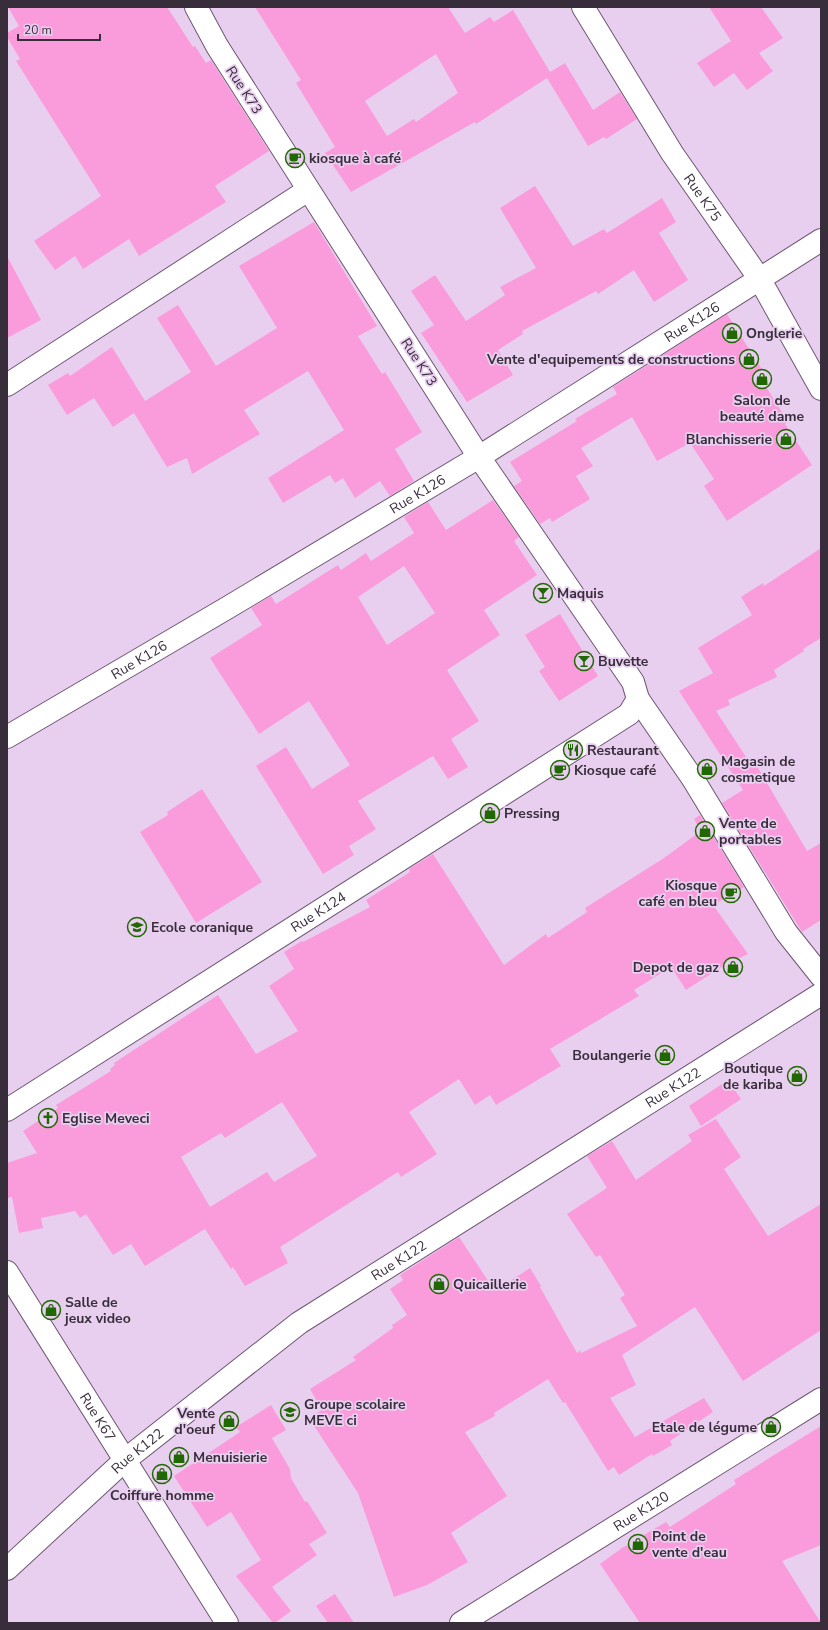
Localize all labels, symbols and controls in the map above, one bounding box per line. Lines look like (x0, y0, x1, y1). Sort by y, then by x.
scale bar (18, 16, 100, 42)
text: 20 m (24, 22, 52, 38)
street label: Rue K73 (221, 62, 267, 118)
cafe icon: kiosque à café (284, 147, 306, 169)
place label: kiosque à café (309, 149, 401, 168)
street label: Rue K75 (680, 170, 726, 225)
street label: Rue K126 (661, 297, 723, 347)
shop icon: Onglerie (721, 322, 743, 344)
place label: Onglerie (746, 324, 803, 343)
street label: Rue K73 (396, 334, 442, 390)
shop icon: Vente d'equipements de constructions (738, 348, 760, 370)
place label: Vente d'equipements de constructions (486, 350, 735, 369)
shop icon: Salon de beauté dame (751, 368, 773, 390)
place label: Salon de beauté dame (720, 391, 805, 426)
shop icon: Blanchisserie (775, 428, 797, 450)
place label: Blanchisserie (686, 430, 772, 449)
street label: Rue K126 (386, 470, 449, 518)
bar icon: Maquis (532, 582, 554, 604)
place label: Maquis (557, 584, 604, 603)
street label: Rue K126 (107, 636, 171, 684)
bar icon: Buvette (573, 650, 595, 672)
place label: Buvette (598, 652, 649, 671)
restaurant icon: Restaurant (562, 739, 584, 761)
place label: Restaurant (587, 741, 659, 760)
place label: Magasin de cosmetique (721, 752, 796, 787)
shop icon: Magasin de cosmetique (696, 758, 718, 780)
cafe icon: Kiosque café (549, 759, 571, 781)
place label: Kiosque café (574, 761, 657, 780)
shop icon: Pressing (479, 802, 501, 824)
place label: Pressing (504, 804, 560, 823)
place label: Vente de portables (718, 814, 782, 849)
shop icon: Vente de portables (694, 820, 716, 842)
place label: Kiosque café en bleu (638, 876, 717, 911)
cafe icon: Kiosque café en bleu (720, 882, 742, 904)
street label: Rue K124 (287, 887, 350, 937)
school or university icon: Ecole coranique (126, 916, 148, 938)
place label: Ecole coranique (151, 918, 253, 937)
shop icon: Depot de gaz (722, 956, 744, 978)
place label: Depot de gaz (633, 958, 719, 977)
shop icon: Boulangerie (654, 1044, 676, 1066)
place label: Boulangerie (572, 1046, 651, 1065)
place label: Boutique de kariba (723, 1059, 783, 1094)
street label: Rue K122 (641, 1063, 704, 1112)
shop icon: Boutique de kariba (786, 1065, 808, 1087)
church icon: Eglise Meveci (37, 1107, 59, 1129)
place label: Eglise Meveci (62, 1109, 150, 1128)
street label: Rue K122 (367, 1235, 430, 1285)
shop icon: Quicaillerie (428, 1273, 450, 1295)
place label: Quicaillerie (453, 1275, 527, 1294)
place label: Salle de jeux video (64, 1293, 131, 1328)
shop icon: Salle de jeux video (40, 1299, 62, 1321)
street label: Rue K67 (75, 1389, 120, 1445)
place label: Groupe scolaire MEVE ci (304, 1395, 406, 1430)
school or university icon: Groupe scolaire MEVE ci (279, 1401, 301, 1423)
place label: Vente d'oeuf (174, 1404, 216, 1439)
shop icon: Vente d'oeuf (218, 1410, 240, 1432)
shop icon: Etale de légume (760, 1416, 782, 1438)
place label: Etale de légume (652, 1418, 757, 1437)
street label: Rue K122 (107, 1424, 167, 1478)
shop icon: Menuisierie (168, 1446, 190, 1468)
place label: Menuisierie (193, 1448, 268, 1467)
shop icon: Coiffure homme (151, 1463, 173, 1485)
place label: Coiffure homme (110, 1486, 214, 1505)
street label: Rue K120 (610, 1486, 672, 1536)
place label: Point de vente d'eau (651, 1527, 727, 1562)
shop icon: Point de vente d'eau (627, 1533, 649, 1555)

